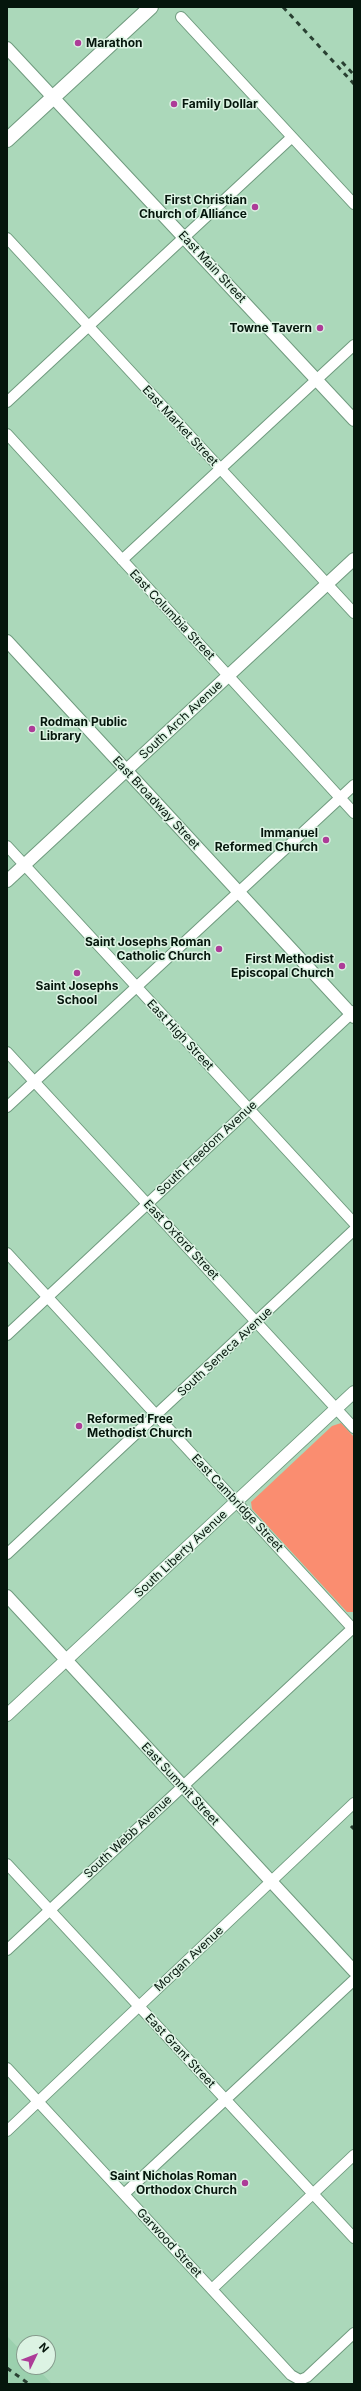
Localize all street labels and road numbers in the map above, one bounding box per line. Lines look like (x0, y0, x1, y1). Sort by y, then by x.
street label: East Main Street (175, 228, 249, 306)
street label: East Market Street (139, 383, 221, 469)
street label: East Columbia Street (126, 567, 218, 663)
street label: South Arch Avenue (136, 678, 226, 762)
street label: East Broadway Street (109, 754, 203, 852)
street label: East High Street (144, 997, 216, 1073)
street label: South Freedom Avenue (154, 1098, 260, 1198)
street label: East Oxford Street (140, 1197, 222, 1283)
street label: South Seneca Avenue (175, 1304, 275, 1400)
street label: East Cambridge Street (188, 1451, 286, 1555)
street label: South Liberty Avenue (132, 1507, 230, 1601)
street label: East Summit Street (138, 1740, 222, 1828)
street label: South Webb Avenue (81, 1793, 175, 1881)
street label: Morgan Avenue (152, 1923, 226, 1995)
street label: East Grant Street (142, 2011, 218, 2091)
street label: Garwood Street (133, 2206, 205, 2280)

